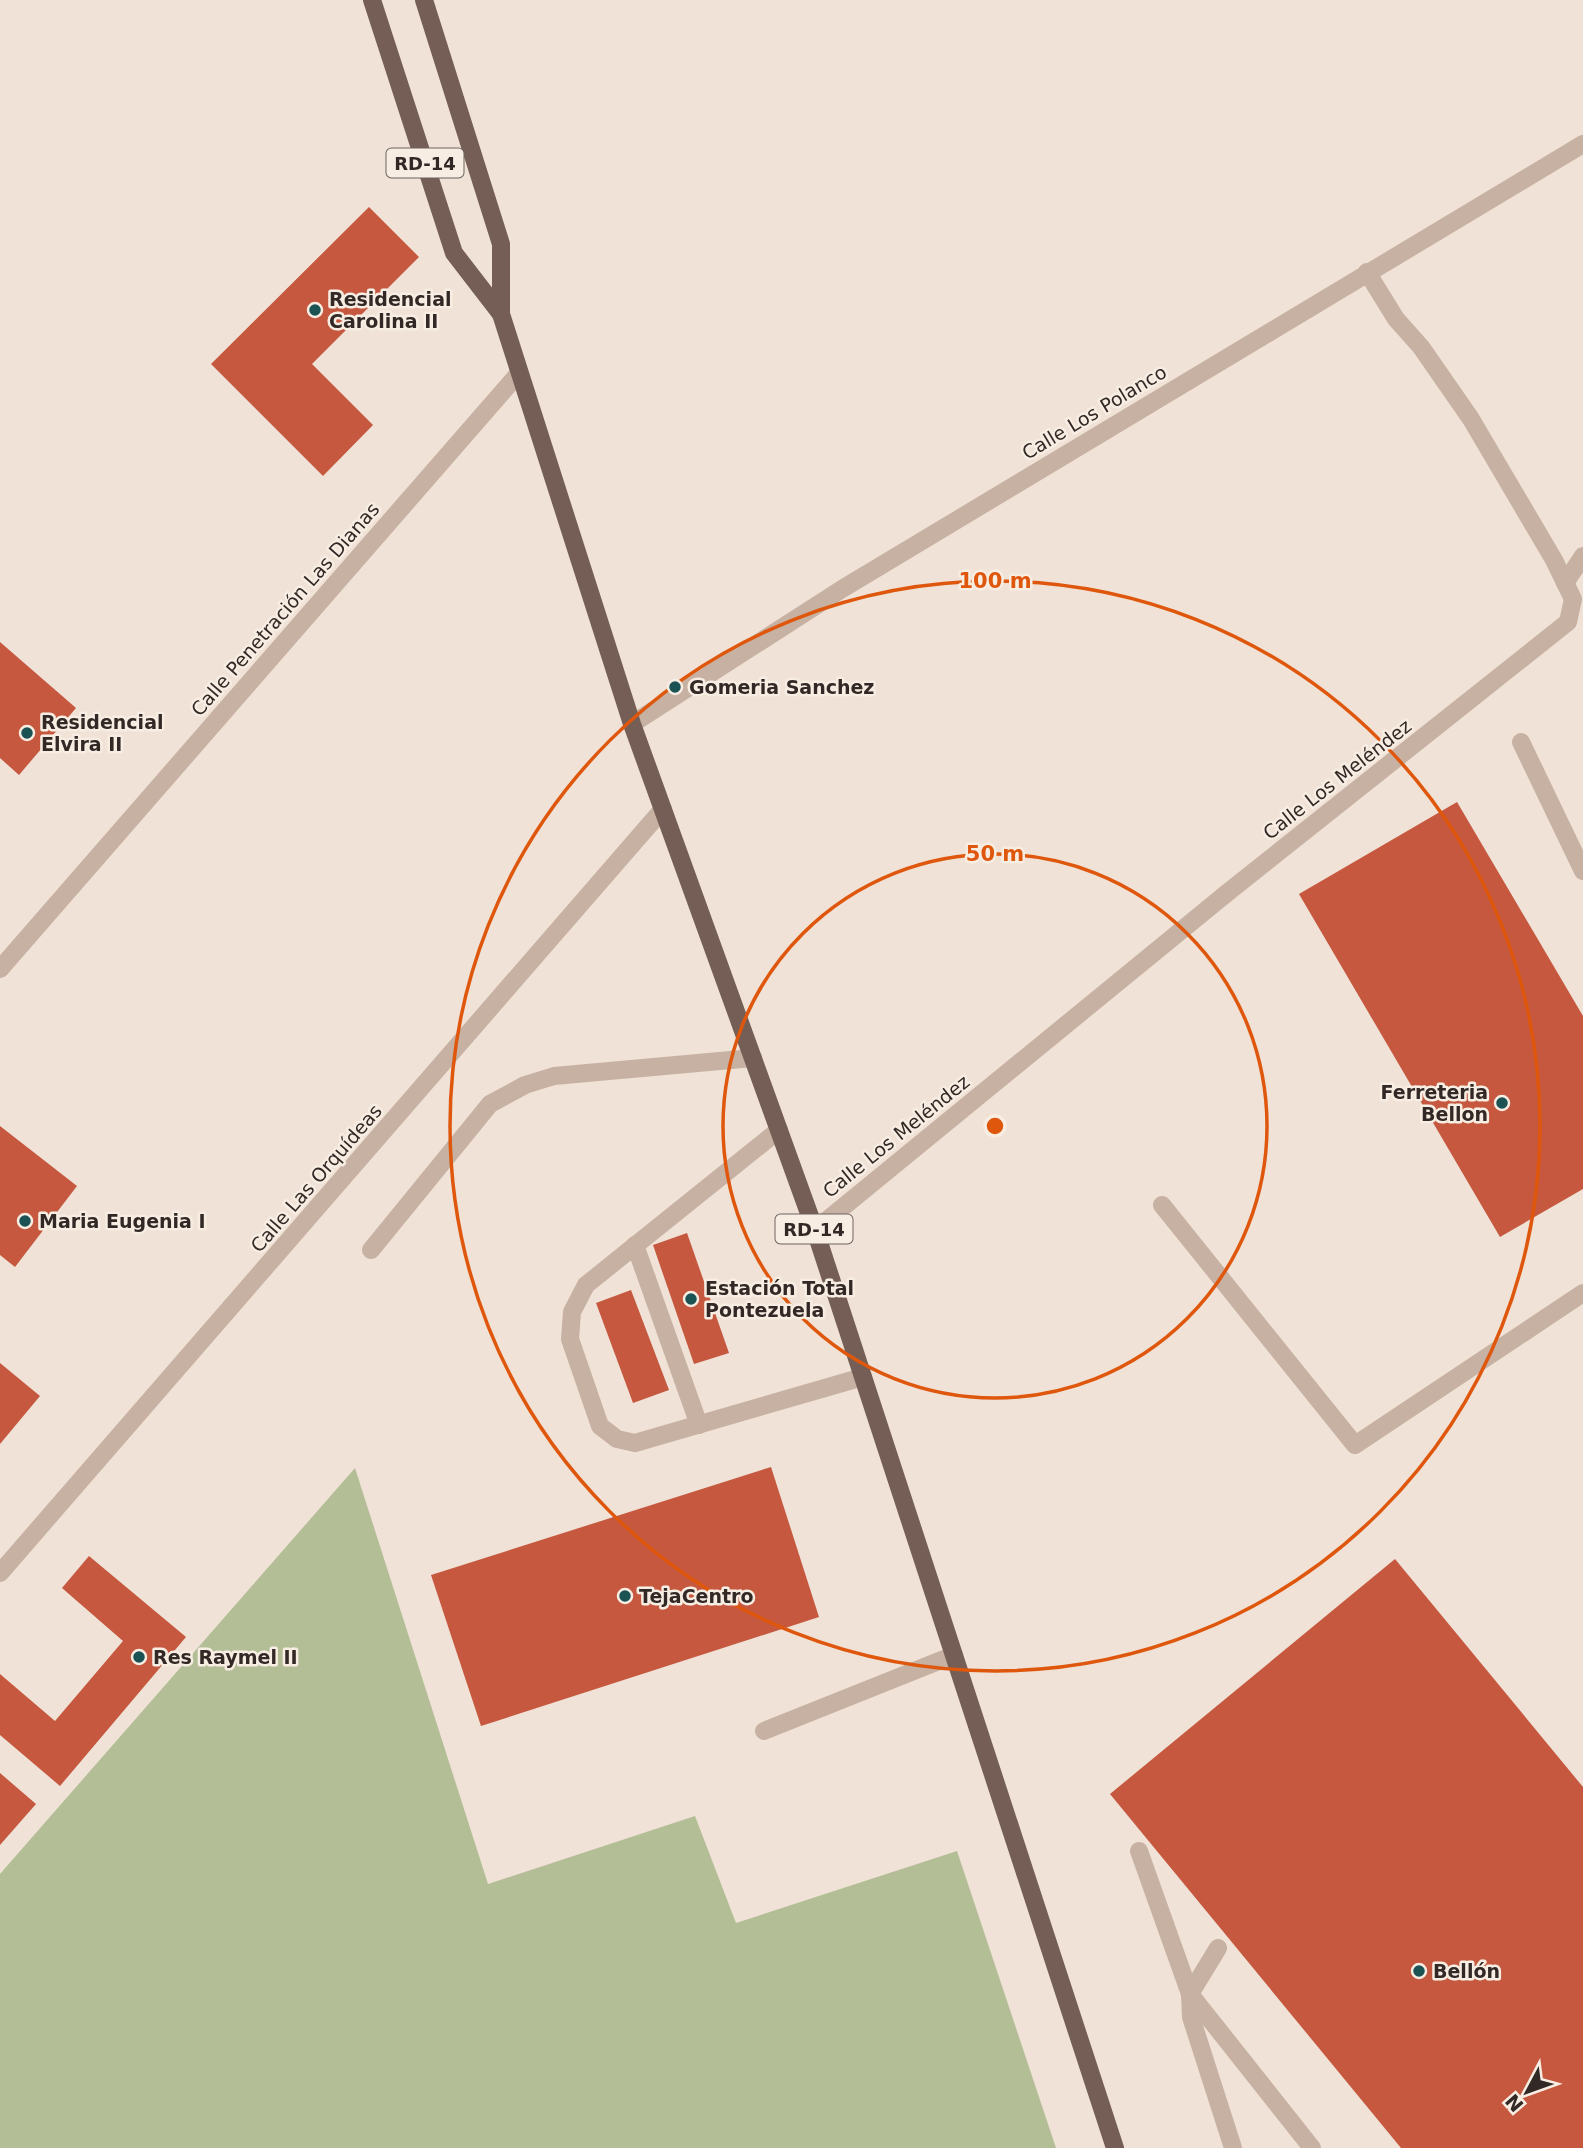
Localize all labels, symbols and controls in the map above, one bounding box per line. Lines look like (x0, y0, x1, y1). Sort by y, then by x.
road number: RD-14 (386, 148, 464, 178)
place label: Residencial Carolina II (329, 288, 451, 332)
marker: Residencial Carolina II (307, 302, 323, 318)
street label: Calle Los Polanco (1018, 360, 1170, 464)
street label: Calle Penetración Las Dianas (186, 498, 384, 720)
text: 100 m (958, 569, 1032, 593)
place label: Gomeria Sanchez (689, 676, 874, 698)
marker: Gomeria Sanchez (667, 679, 683, 695)
place label: Residencial Elvira II (41, 711, 163, 755)
street label: Calle Los Meléndez (1259, 714, 1415, 844)
marker: Residencial Elvira II (19, 725, 35, 741)
text: 50 m (966, 842, 1024, 866)
street label: Calle Los Meléndez (818, 1070, 974, 1202)
place label: Ferreteria Bellon (1381, 1081, 1488, 1125)
marker: Ferreteria Bellon (1494, 1095, 1510, 1111)
street label: Calle Las Orquídeas (246, 1100, 386, 1256)
centre of rings (983, 1114, 1007, 1138)
place label: Maria Eugenia I (39, 1210, 206, 1232)
marker: Maria Eugenia I (17, 1213, 33, 1229)
road number: RD-14 (776, 1214, 852, 1244)
place label: Estación Total Pontezuela (705, 1277, 854, 1321)
marker: Estación Total Pontezuela (683, 1291, 699, 1307)
place label: TejaCentro (639, 1585, 754, 1607)
marker: TejaCentro (617, 1588, 633, 1604)
place label: Res Raymel II (153, 1646, 298, 1668)
marker: Res Raymel II (131, 1649, 147, 1665)
place label: Bellón (1433, 1960, 1500, 1982)
marker: Bellón (1411, 1963, 1427, 1979)
north arrow (1492, 2057, 1562, 2127)
text: N (1501, 2090, 1528, 2116)

